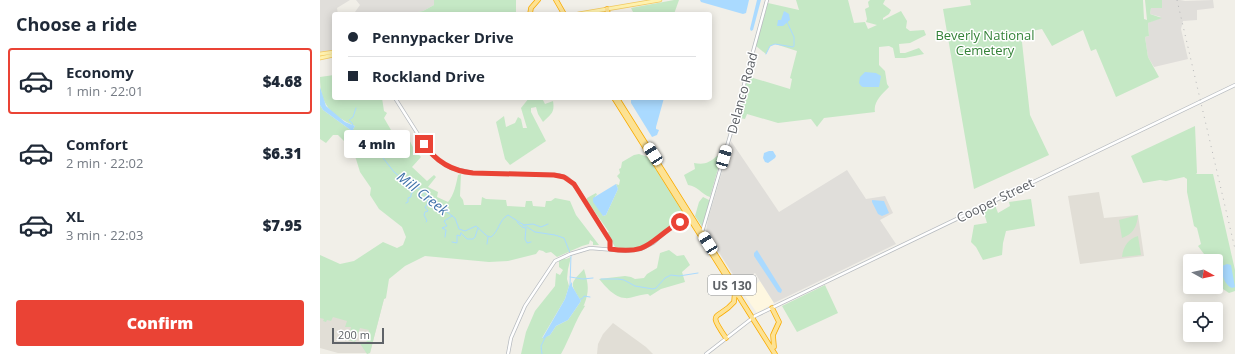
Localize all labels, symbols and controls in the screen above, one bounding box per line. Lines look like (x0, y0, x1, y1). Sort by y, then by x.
text: Choose a ride (16, 12, 137, 36)
park label: Beverly National Cemetery (935, 26, 1035, 59)
text: Pennypacker Drive (372, 27, 514, 47)
street label: Delanco Road (722, 50, 762, 136)
text: Economy (66, 62, 134, 82)
icon: car (18, 63, 54, 99)
text: Rockland Drive (372, 66, 485, 86)
text: $4.68 (263, 71, 302, 91)
text: 1 min · 22:01 (66, 82, 143, 100)
callout: 4 min (344, 130, 410, 158)
text: Comfort (66, 134, 128, 154)
icon: car (18, 135, 54, 171)
text: 4 min (359, 135, 395, 153)
route end (415, 135, 433, 153)
car (641, 141, 665, 167)
text: $6.31 (263, 143, 302, 163)
car (715, 144, 733, 170)
text: 2 min · 22:02 (66, 154, 143, 172)
water label: Mill Creek (393, 167, 454, 220)
street label: Cooper Street (953, 173, 1037, 227)
text: XL (66, 206, 84, 226)
icon: car (18, 207, 54, 243)
route start (671, 213, 689, 231)
text: $7.95 (263, 215, 302, 235)
text: 3 min · 22:03 (66, 226, 143, 244)
car (697, 230, 719, 256)
north arrow (1183, 254, 1223, 294)
map controls (1183, 254, 1223, 342)
road number: US 130 (708, 275, 756, 295)
button: Confirm (16, 300, 304, 346)
button: locate (1183, 302, 1223, 342)
scale bar (332, 326, 384, 345)
text: 200 m (338, 327, 370, 342)

